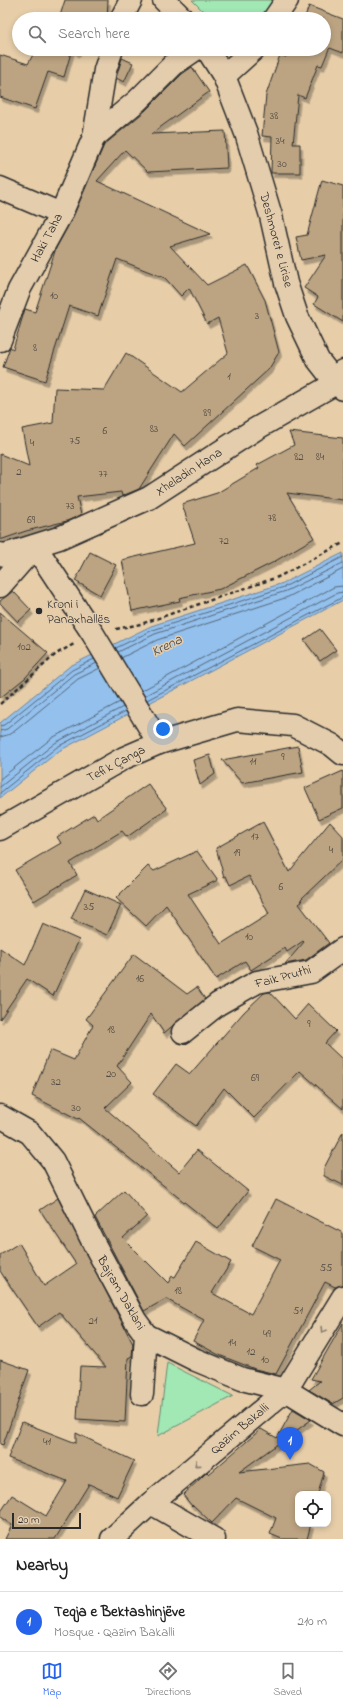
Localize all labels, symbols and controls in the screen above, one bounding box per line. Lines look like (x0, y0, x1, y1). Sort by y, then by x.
search box (12, 12, 331, 56)
icon: search (26, 23, 48, 45)
text: Search here (58, 23, 130, 45)
house number: 38 (270, 108, 278, 124)
house number: 34 (275, 133, 285, 149)
house number: 30 (277, 156, 287, 172)
street label: Deshmoret e Lirise (254, 189, 298, 290)
street label: Haki Taha (26, 210, 68, 266)
house number: 10 (50, 288, 58, 304)
house number: 3 (255, 308, 260, 324)
house number: 8 (33, 340, 37, 356)
house number: 1 (227, 369, 231, 385)
house number: 89 (203, 405, 211, 421)
house number: 83 (150, 421, 159, 437)
house number: 6 (103, 423, 108, 439)
house number: 75 (70, 433, 80, 449)
house number: 4 (30, 435, 35, 451)
street label: Xheladin Hana (152, 443, 226, 501)
house number: 82 (294, 449, 304, 465)
house number: 84 (316, 449, 325, 465)
house number: 2 (16, 464, 22, 480)
house number: 77 (98, 466, 108, 482)
house number: 73 (65, 498, 75, 514)
house number: 78 (268, 510, 276, 526)
house number: 69 (27, 512, 36, 528)
house number: 72 (219, 533, 230, 549)
place label: Kroni i Panaxhallës (47, 595, 110, 629)
marker: Kroni i Panaxhallës (34, 606, 44, 616)
water label: Krena (148, 629, 186, 662)
house number: 102 (17, 639, 31, 655)
your location (153, 719, 173, 739)
street label: Tefik Çanga (83, 741, 149, 788)
house number: 9 (281, 749, 285, 765)
house number: 11 (250, 754, 257, 770)
house number: 17 (251, 829, 259, 845)
house number: 4 (329, 842, 334, 858)
house number: 19 (234, 845, 241, 861)
house number: 6 (279, 879, 284, 895)
house number: 35 (84, 899, 94, 915)
house number: 10 (245, 929, 253, 945)
street label: Faik Pruthi (252, 960, 313, 994)
house number: 16 (136, 971, 144, 987)
house number: 9 (307, 1016, 311, 1032)
house number: 18 (107, 1022, 115, 1038)
house number: 20 (106, 1066, 116, 1082)
house number: 69 (251, 1070, 260, 1086)
house number: 32 (51, 1074, 62, 1090)
house number: 30 (71, 1100, 81, 1116)
street label: Bajram Daklani (92, 1251, 150, 1334)
house number: 55 (320, 1260, 332, 1276)
house number: 18 (174, 1283, 182, 1299)
house number: 51 (293, 1303, 303, 1319)
house number: 21 (89, 1313, 98, 1329)
house number: 49 (263, 1326, 272, 1342)
one-way arrow (320, 1326, 327, 1333)
house number: 14 (228, 1335, 236, 1351)
house number: 12 (247, 1344, 256, 1360)
house number: 10 (261, 1352, 269, 1368)
street label: Qazim Bakalli (206, 1399, 274, 1459)
pin: 1 (277, 1427, 303, 1460)
house number: 41 (43, 1434, 52, 1450)
one-way arrow (195, 1460, 202, 1467)
map controls (295, 1491, 331, 1527)
button: locate (295, 1491, 331, 1527)
scale bar (12, 1511, 81, 1530)
text: 20 m (18, 1512, 40, 1528)
text: Nearby (16, 1553, 68, 1578)
text: Teqja e Bektashinjëve (54, 1601, 185, 1623)
text: 1 (27, 1612, 31, 1631)
text: 210 m (297, 1612, 327, 1631)
text: Mosque · Qazim Bakalli (54, 1623, 175, 1642)
tab: Map (41, 1660, 63, 1700)
tab: Directions (145, 1660, 191, 1700)
tab: Saved (273, 1660, 302, 1700)

